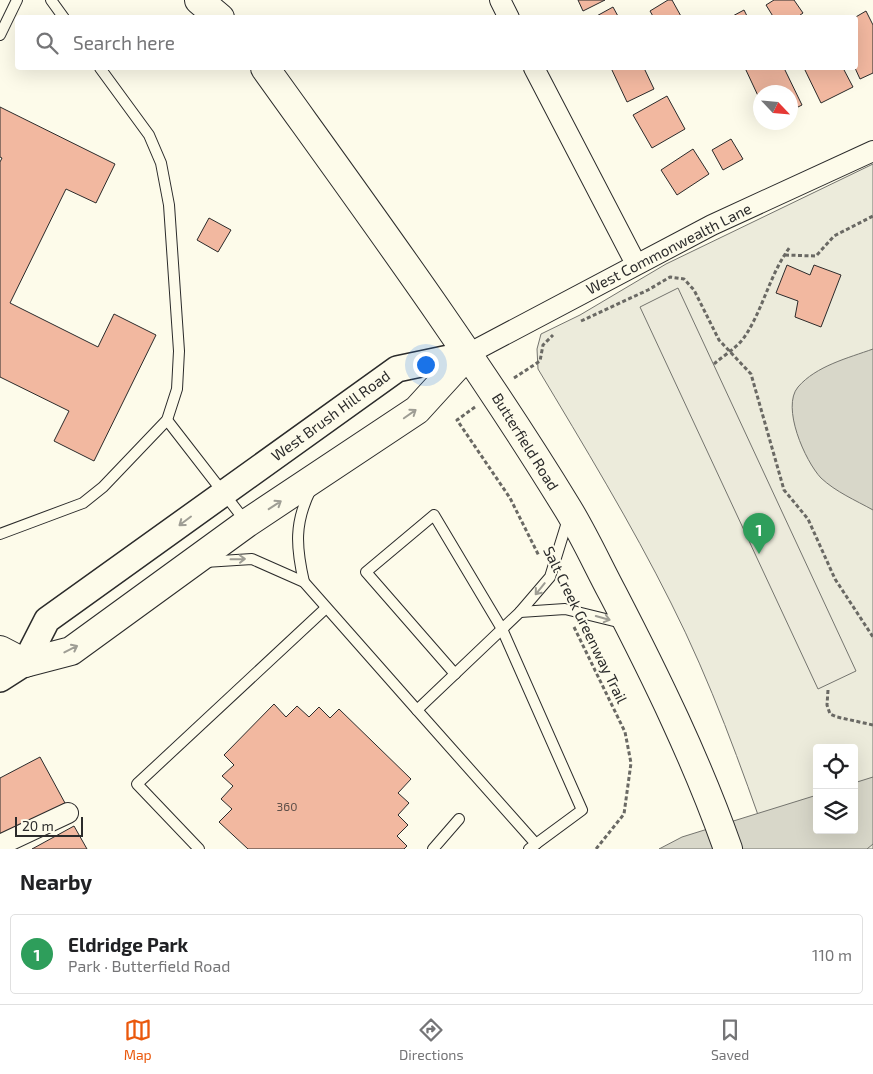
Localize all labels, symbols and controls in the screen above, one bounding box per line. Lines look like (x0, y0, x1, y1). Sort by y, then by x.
search box (15, 15, 858, 70)
icon: search (33, 29, 61, 57)
text: Search here (73, 31, 175, 54)
north arrow (753, 85, 798, 130)
street label: West Commonwealth Lane (583, 199, 754, 298)
your location (413, 352, 439, 378)
street label: West Brush Hill Road (268, 366, 393, 464)
street label: Butterfield Road (489, 389, 563, 493)
one-way arrow (403, 409, 417, 419)
one-way arrow (268, 500, 282, 510)
pin: 1 (743, 513, 775, 554)
one-way arrow (178, 516, 192, 526)
street label: Salt Creek Greenway Trail (540, 543, 632, 706)
one-way arrow (230, 555, 246, 564)
one-way arrow (535, 582, 546, 595)
one-way arrow (594, 613, 610, 623)
one-way arrow (64, 644, 79, 654)
map controls (813, 744, 858, 834)
button: locate (813, 744, 858, 789)
button: layers (813, 789, 858, 834)
house number: 360 (277, 799, 297, 813)
scale bar (15, 814, 82, 837)
text: 20 m (22, 817, 54, 834)
text: Nearby (20, 869, 92, 894)
text: Eldridge Park (68, 933, 188, 956)
text: 1 (34, 945, 40, 964)
text: 110 m (812, 945, 852, 964)
text: Park · Butterfield Road (68, 956, 230, 975)
tab: Map (124, 1016, 152, 1063)
tab: Directions (399, 1016, 464, 1063)
tab: Saved (711, 1016, 749, 1063)

